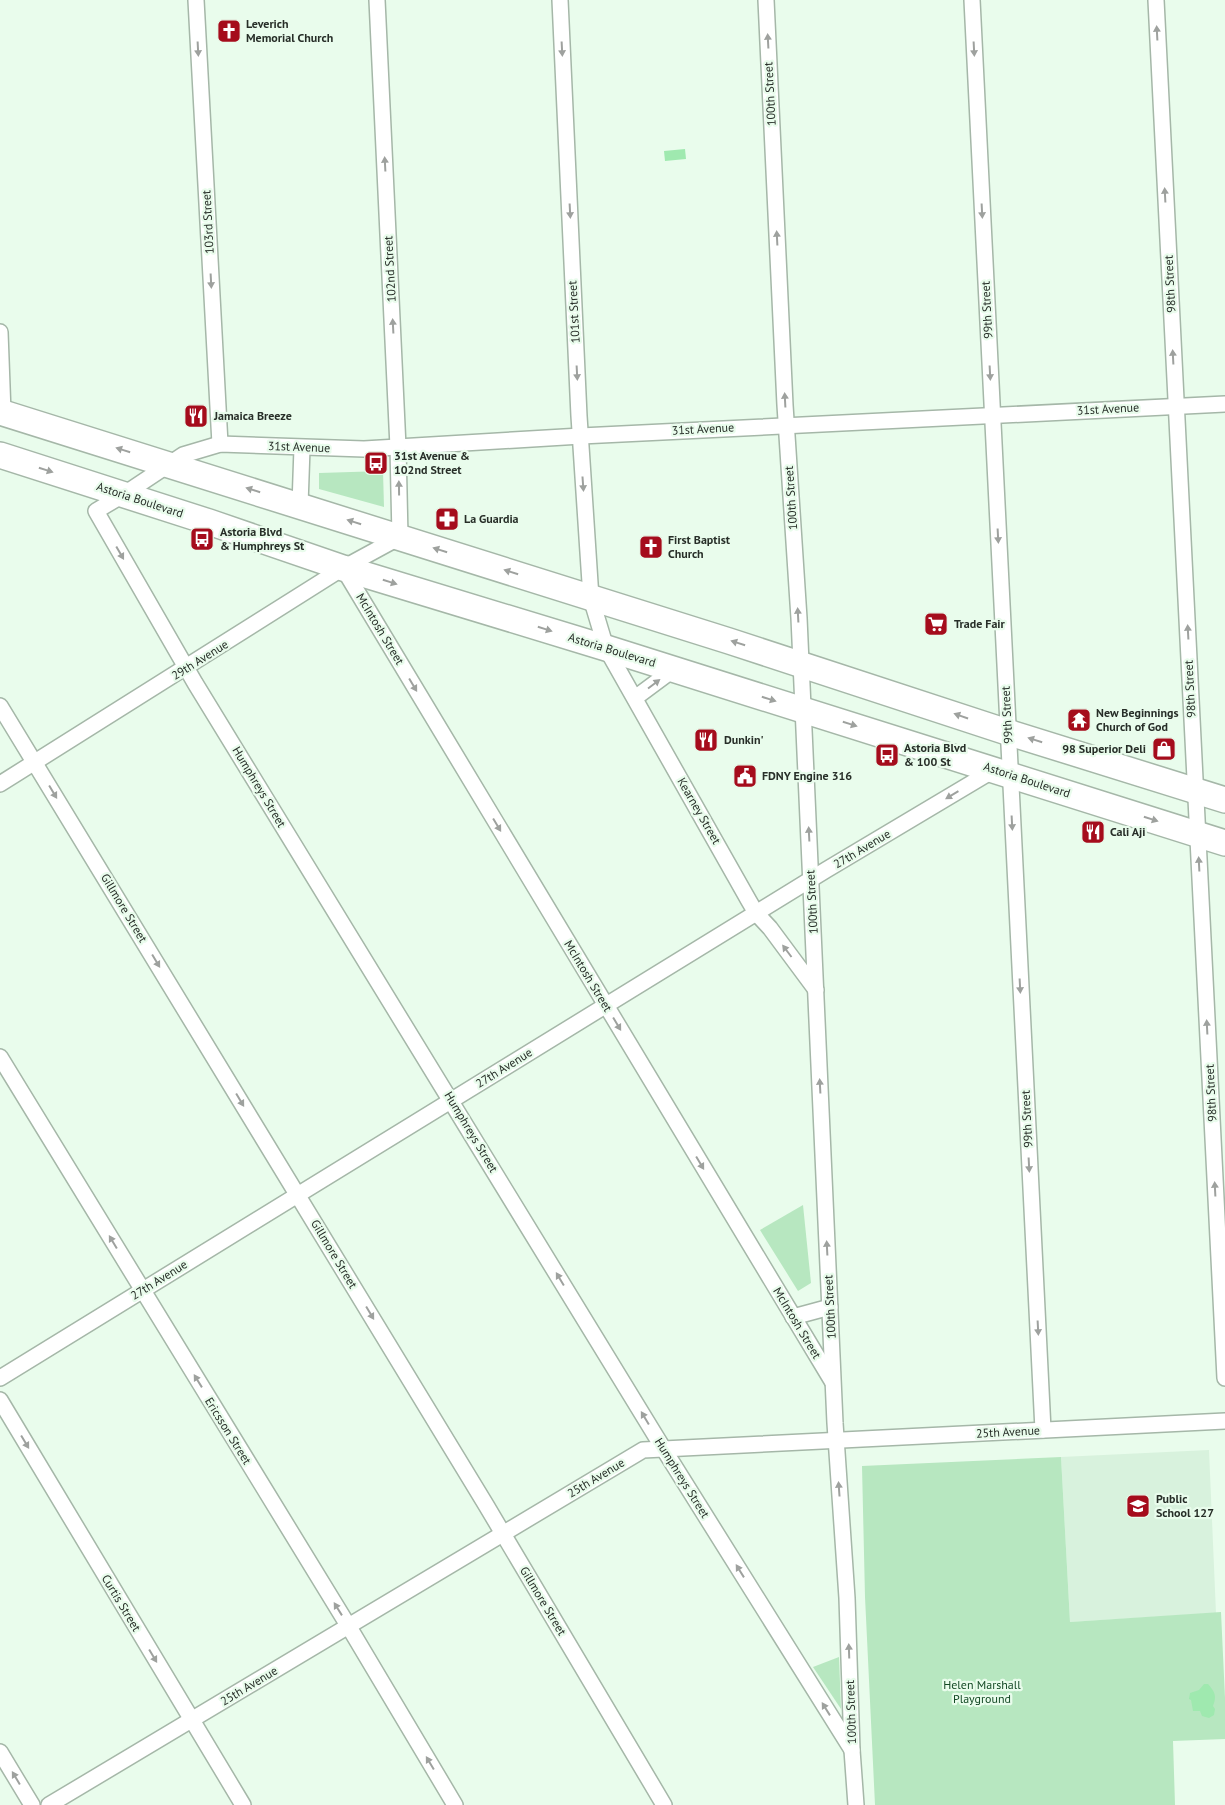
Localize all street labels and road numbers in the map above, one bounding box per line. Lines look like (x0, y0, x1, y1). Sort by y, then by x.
street label: 100th Street (760, 62, 779, 126)
street label: 103rd Street (198, 190, 217, 254)
street label: 102nd Street (380, 235, 399, 303)
street label: 98th Street (1161, 255, 1178, 313)
street label: 101st Street (564, 280, 583, 344)
street label: 99th Street (978, 281, 995, 339)
street label: 31st Avenue (1076, 399, 1140, 418)
street label: 31st Avenue (671, 419, 735, 438)
street label: 31st Avenue (268, 438, 331, 455)
street label: 100th Street (781, 466, 800, 531)
street label: Astoria Boulevard (95, 478, 185, 521)
street label: McIntosh Street (353, 590, 408, 667)
street label: Astoria Boulevard (567, 629, 658, 670)
street label: 29th Avenue (169, 636, 231, 683)
street label: 98th Street (1181, 660, 1198, 718)
street label: 99th Street (998, 686, 1015, 744)
street label: Humphreys Street (229, 744, 289, 830)
street label: Astoria Boulevard (982, 758, 1072, 801)
street label: Kearney Street (674, 775, 724, 847)
street label: 27th Avenue (831, 826, 893, 871)
street label: 100th Street (802, 870, 821, 934)
street label: Gillmore Street (98, 871, 151, 945)
street label: McIntosh Street (561, 937, 616, 1014)
street label: 27th Avenue (473, 1044, 535, 1091)
street label: 98th Street (1202, 1064, 1219, 1122)
street label: Humphreys Street (441, 1089, 501, 1175)
street label: 99th Street (1018, 1090, 1035, 1148)
street label: Gillmore Street (308, 1217, 361, 1291)
street label: 27th Avenue (128, 1256, 190, 1303)
street label: 100th Street (820, 1275, 839, 1339)
street label: McIntosh Street (770, 1284, 825, 1361)
street label: Ericsson Street (202, 1394, 255, 1467)
street label: 25th Avenue (976, 1422, 1040, 1441)
street label: Humphreys Street (652, 1435, 713, 1521)
street label: 25th Avenue (564, 1455, 627, 1500)
street label: Gillmore Street (517, 1564, 570, 1638)
street label: Curtis Street (99, 1572, 144, 1634)
street label: 25th Avenue (217, 1663, 280, 1708)
street label: 100th Street (842, 1680, 859, 1744)

